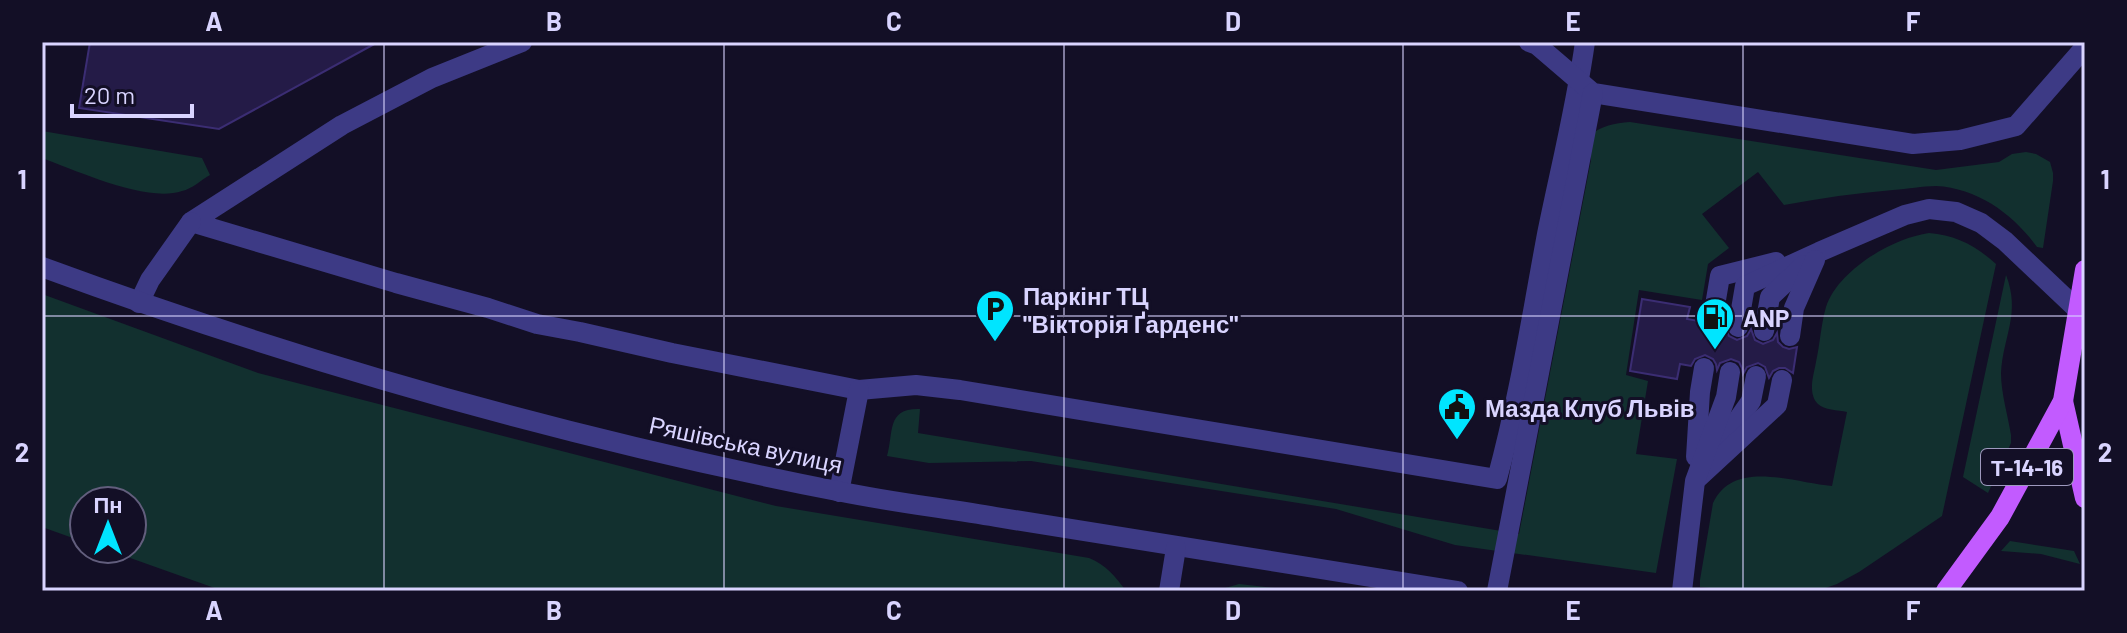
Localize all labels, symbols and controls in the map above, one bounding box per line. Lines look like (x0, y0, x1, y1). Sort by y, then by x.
text: A (205, 5, 223, 36)
text: B (546, 5, 562, 36)
text: C (886, 5, 902, 36)
text: D (1225, 5, 1241, 36)
text: E (1565, 5, 1581, 36)
text: F (1906, 5, 1921, 36)
scale bar (72, 68, 192, 118)
text: 20 m (84, 80, 135, 109)
text: 1 (17, 163, 27, 194)
text: 1 (2100, 163, 2110, 194)
place label: Паркінг ТЦ "Вікторія Ґарденс" (1023, 281, 1238, 338)
parking icon: Паркінг ТЦ "Вікторія Ґарденс" (974, 288, 1016, 343)
fuel station icon: ANP (1694, 296, 1736, 351)
place label: ANP (1743, 303, 1789, 332)
public building icon: Мазда Клуб Львів (1436, 386, 1478, 441)
place label: Мазда Клуб Львів (1485, 393, 1695, 422)
street label: Ряшівська вулиця (647, 409, 845, 479)
text: 2 (15, 436, 29, 467)
text: 2 (2098, 436, 2112, 467)
road number: Т-14-16 (1981, 449, 2073, 485)
north arrow (68, 485, 148, 565)
text: Пн (93, 491, 123, 517)
text: A (205, 594, 223, 625)
text: B (546, 594, 562, 625)
text: C (886, 594, 902, 625)
text: D (1225, 594, 1241, 625)
text: E (1565, 594, 1581, 625)
text: F (1906, 594, 1921, 625)

